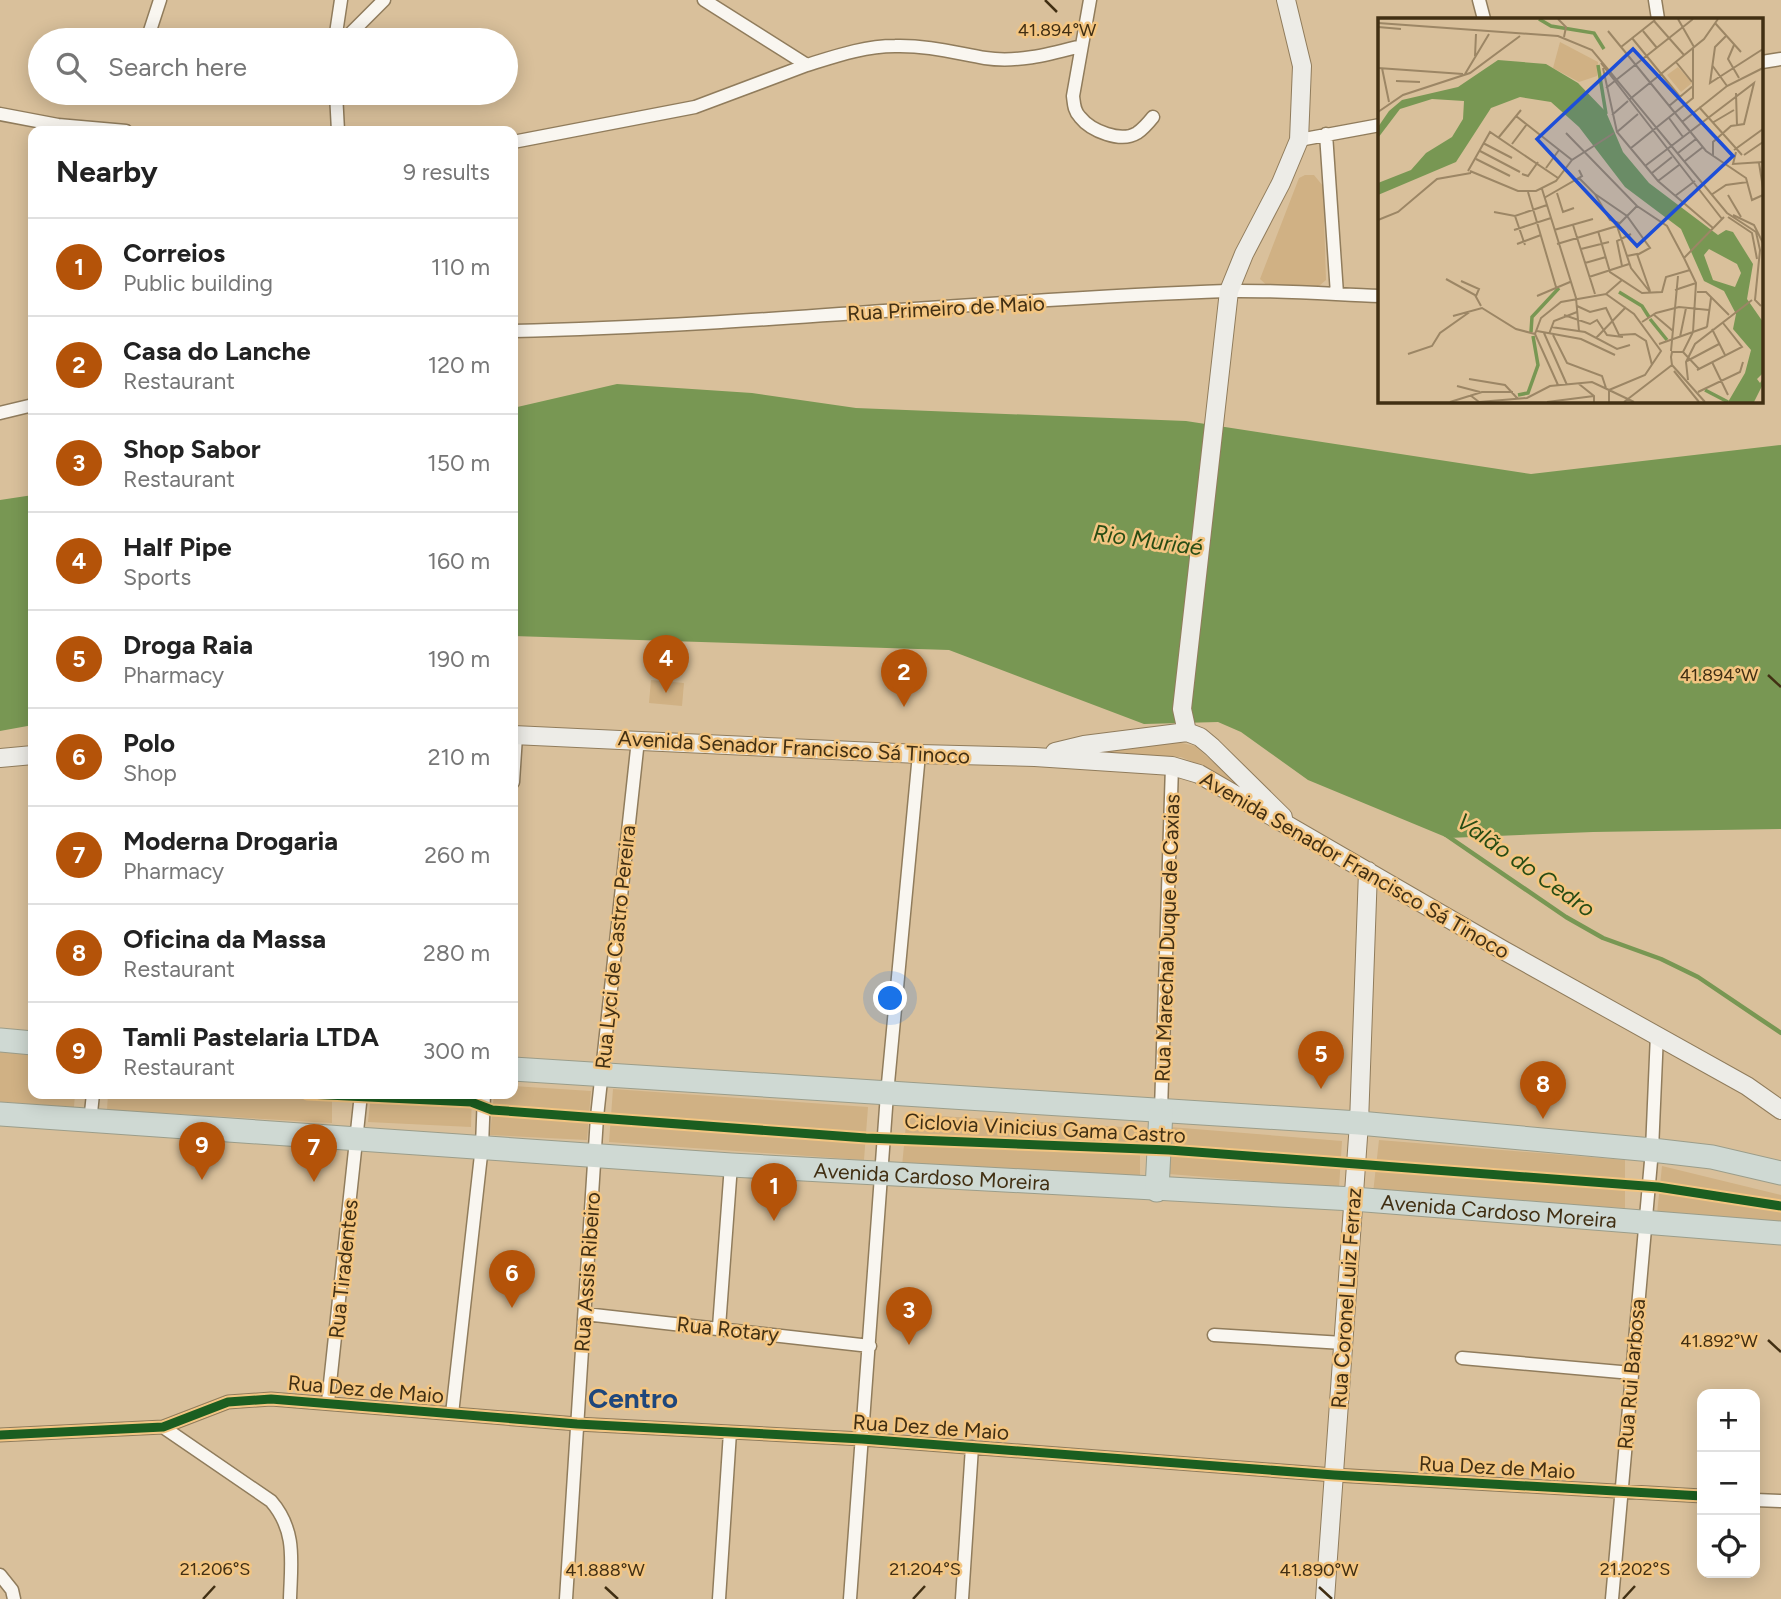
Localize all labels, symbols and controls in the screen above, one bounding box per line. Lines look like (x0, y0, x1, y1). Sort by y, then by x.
inset map (1378, 18, 1764, 402)
text: 41.894°W (1018, 19, 1097, 41)
search box (28, 28, 518, 105)
icon: search (52, 48, 90, 86)
text: Search here (108, 51, 247, 83)
text: Nearby (56, 153, 158, 190)
text: 9 results (403, 158, 490, 186)
text: Correios (123, 237, 225, 269)
text: 1 (74, 253, 84, 281)
text: 110 m (431, 253, 490, 281)
text: Public building (123, 269, 273, 297)
street label: Rua Primeiro de Maio (846, 290, 1046, 326)
text: Casa do Lanche (123, 335, 311, 367)
text: 2 (72, 351, 86, 379)
text: 120 m (428, 351, 490, 379)
text: Restaurant (123, 367, 235, 395)
text: Shop Sabor (123, 433, 261, 465)
text: 3 (73, 449, 85, 477)
text: 150 m (427, 449, 490, 477)
text: Restaurant (123, 465, 235, 493)
water label: Rio Muriaé (1091, 518, 1205, 562)
text: Half Pipe (123, 531, 232, 563)
text: 4 (72, 547, 86, 575)
text: 160 m (427, 547, 490, 575)
text: Sports (123, 563, 191, 591)
text: Droga Raia (123, 629, 253, 661)
pin: 4 (643, 635, 689, 693)
text: 5 (72, 645, 86, 673)
text: 190 m (427, 645, 490, 673)
pin: 2 (881, 649, 927, 707)
text: Pharmacy (123, 661, 224, 689)
text: 41.894°W (1680, 664, 1759, 686)
street label: Avenida Senador Francisco Sá Tinoco (617, 725, 971, 769)
text: Polo (123, 727, 175, 759)
text: 6 (72, 743, 86, 771)
text: 210 m (428, 743, 490, 771)
text: Shop (123, 759, 177, 787)
street label: Avenida Senador Francisco Sá Tinoco (1196, 766, 1514, 964)
street label: Rua Marechal Duque de Caxias (1149, 794, 1185, 1082)
water label: Valão do Cedro (1451, 807, 1601, 923)
street label: Rua Lyci de Castro Pereira (590, 824, 640, 1070)
text: Moderna Drogaria (123, 825, 338, 857)
text: 7 (73, 841, 85, 869)
text: 260 m (424, 841, 490, 869)
text: Pharmacy (123, 857, 224, 885)
text: Oficina da Massa (123, 923, 326, 955)
text: 8 (72, 939, 86, 967)
text: 280 m (423, 939, 490, 967)
text: Restaurant (123, 955, 235, 983)
your location (873, 981, 907, 1015)
text: Tamli Pastelaria LTDA (123, 1021, 379, 1053)
pin: 5 (1298, 1031, 1344, 1089)
text: 9 (72, 1037, 86, 1065)
text: 300 m (423, 1037, 490, 1065)
text: Restaurant (123, 1053, 235, 1081)
pin: 8 (1520, 1061, 1566, 1119)
street label: Ciclovia Vinicius Gama Castro (904, 1108, 1186, 1148)
pin: 9 (179, 1122, 225, 1180)
pin: 7 (291, 1124, 337, 1182)
street label: Avenida Cardoso Moreira (813, 1157, 1051, 1195)
pin: 1 (751, 1163, 797, 1221)
street label: Rua Coronel Luiz Ferraz (1326, 1187, 1366, 1409)
street label: Avenida Cardoso Moreira (1380, 1189, 1618, 1232)
street label: Rua Assis Ribeiro (569, 1191, 605, 1353)
street label: Rua Tiradentes (323, 1198, 363, 1340)
pin: 6 (489, 1250, 535, 1308)
pin: 3 (886, 1287, 932, 1345)
street label: Rua Rui Barbosa (1612, 1298, 1650, 1450)
street label: Rua Rotary (676, 1311, 780, 1347)
text: 41.892°W (1680, 1330, 1759, 1352)
street label: Rua Dez de Maio (287, 1370, 445, 1408)
district label: Centro (588, 1381, 678, 1415)
map controls (1697, 1389, 1760, 1578)
button: + (1697, 1389, 1760, 1452)
street label: Rua Dez de Maio (852, 1409, 1010, 1445)
street label: Rua Dez de Maio (1418, 1450, 1576, 1484)
button: − (1697, 1452, 1760, 1515)
button: locate (1697, 1515, 1760, 1578)
text: 21.206°S (180, 1558, 250, 1580)
text: 21.204°S (889, 1558, 961, 1580)
text: 21.202°S (1600, 1558, 1670, 1580)
text: 41.888°W (565, 1559, 645, 1581)
text: 41.890°W (1279, 1559, 1359, 1581)

